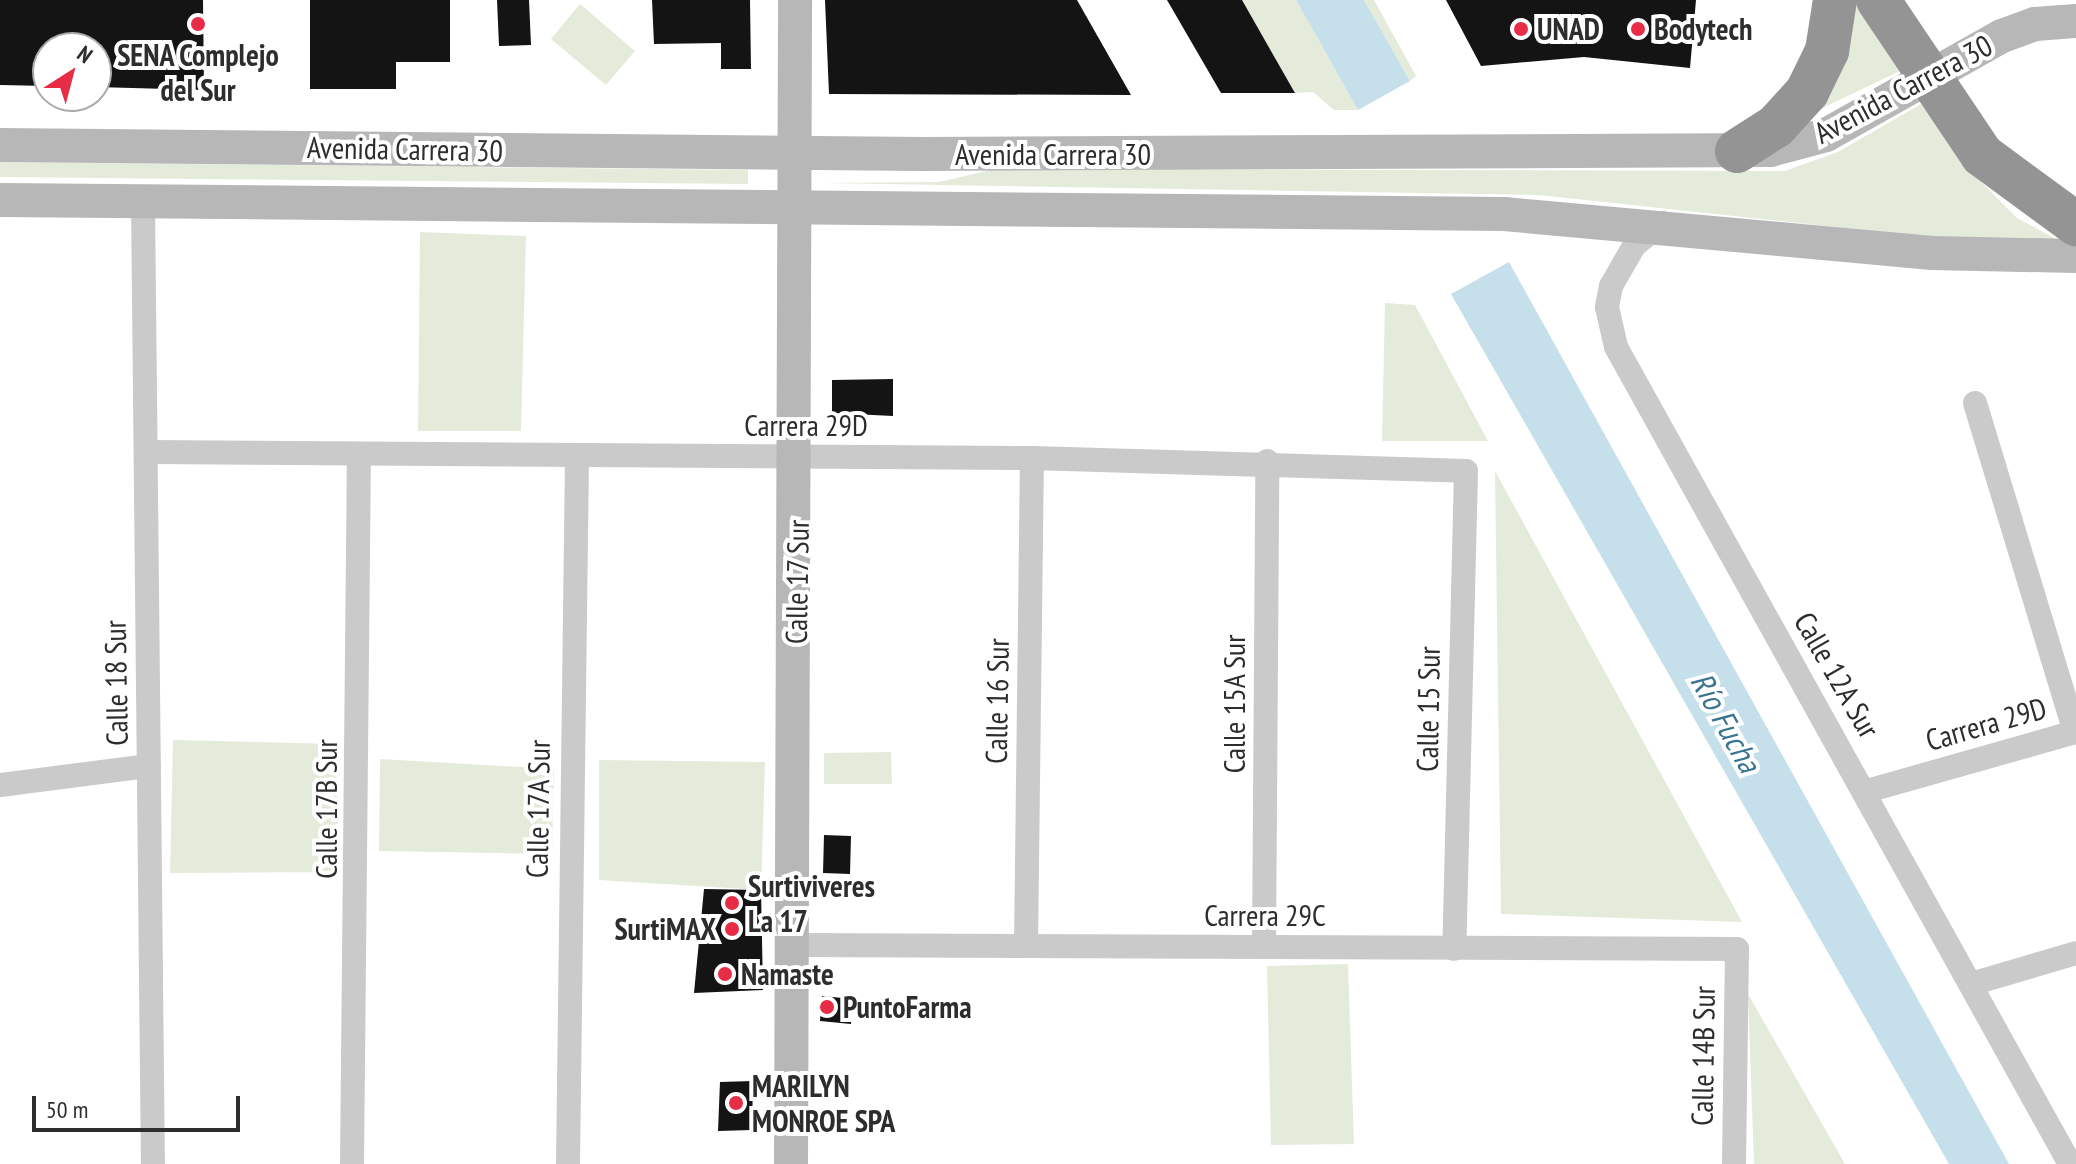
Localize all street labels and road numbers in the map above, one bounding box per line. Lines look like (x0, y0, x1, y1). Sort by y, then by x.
street label: Avenida Carrera 30 (1808, 27, 1998, 151)
street label: Avenida Carrera 30 (307, 129, 503, 169)
street label: Avenida Carrera 30 (955, 136, 1151, 172)
street label: Carrera 29D (744, 407, 868, 443)
street label: Calle 17 Sur (778, 519, 816, 645)
street label: Calle 12A Sur (1786, 606, 1888, 744)
street label: Calle 18 Sur (97, 620, 135, 746)
street label: Calle 15A Sur (1216, 634, 1252, 774)
street label: Calle 16 Sur (978, 638, 1016, 764)
street label: Calle 15 Sur (1409, 646, 1447, 772)
street label: Carrera 29D (1922, 690, 2050, 758)
street label: Calle 17B Sur (308, 739, 344, 879)
street label: Calle 17A Sur (519, 739, 557, 879)
street label: Carrera 29C (1204, 897, 1326, 933)
street label: Calle 14B Sur (1684, 986, 1722, 1126)

